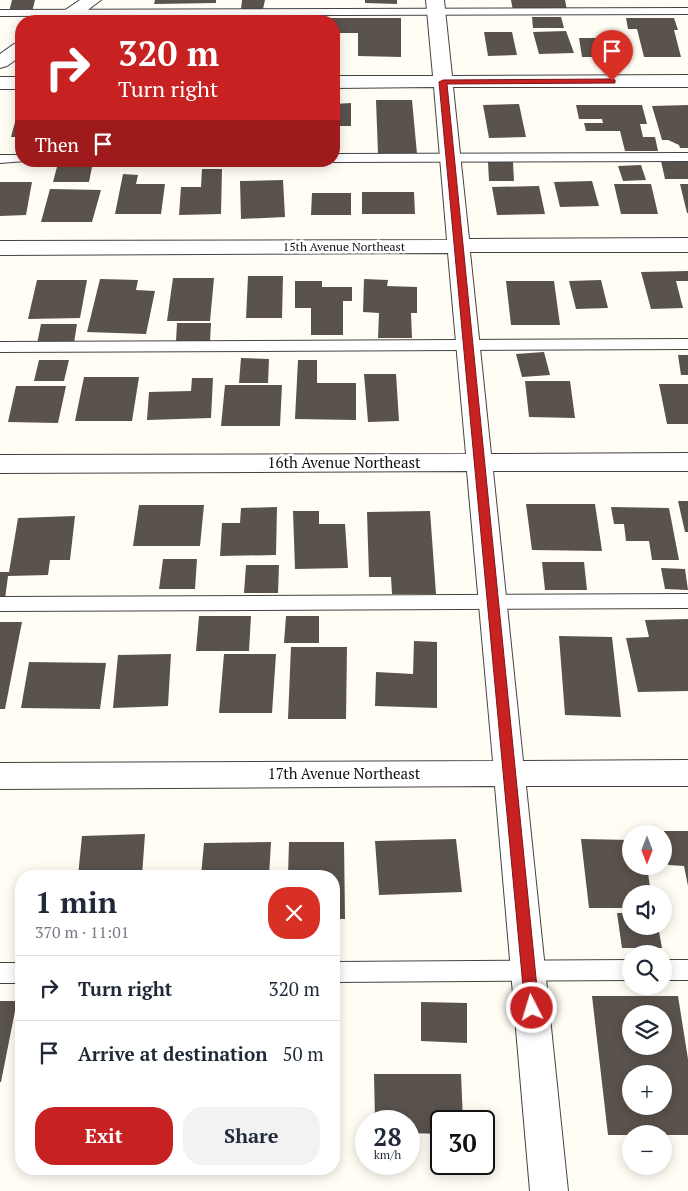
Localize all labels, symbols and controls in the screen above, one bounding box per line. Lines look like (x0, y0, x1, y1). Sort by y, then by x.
text: 320 m (118, 30, 219, 76)
pin (591, 30, 633, 81)
icon: right (35, 35, 100, 100)
icon: arrive (598, 37, 626, 65)
text: Turn right (118, 74, 218, 103)
icon: arrive (89, 130, 117, 158)
text: Then (35, 132, 79, 157)
street label: 15th Avenue Northeast (283, 239, 406, 254)
street label: 16th Avenue Northeast (267, 452, 421, 472)
street label: 17th Avenue Northeast (268, 763, 421, 783)
north arrow (622, 825, 672, 875)
map controls (622, 825, 672, 1175)
text: 1 min (35, 882, 117, 922)
button: sound (622, 885, 672, 935)
button: close (268, 887, 320, 939)
text: 370 m · 11:01 (35, 921, 129, 943)
button: search (622, 945, 672, 995)
icon: right (35, 974, 63, 1002)
text: Turn right (78, 976, 172, 1001)
text: 320 m (269, 976, 320, 1001)
position arrow (505, 981, 557, 1033)
button: layers (622, 1005, 672, 1055)
icon: arrive (35, 1039, 63, 1067)
text: Arrive at destination (78, 1041, 267, 1066)
text: 50 m (282, 1041, 324, 1066)
button: + (622, 1065, 672, 1115)
button: Exit (35, 1107, 173, 1165)
button: Share (183, 1107, 320, 1165)
speed limit sign: 30 (430, 1110, 495, 1175)
text: 28 (373, 1120, 402, 1153)
button: − (622, 1125, 672, 1175)
text: km/h (374, 1147, 401, 1162)

